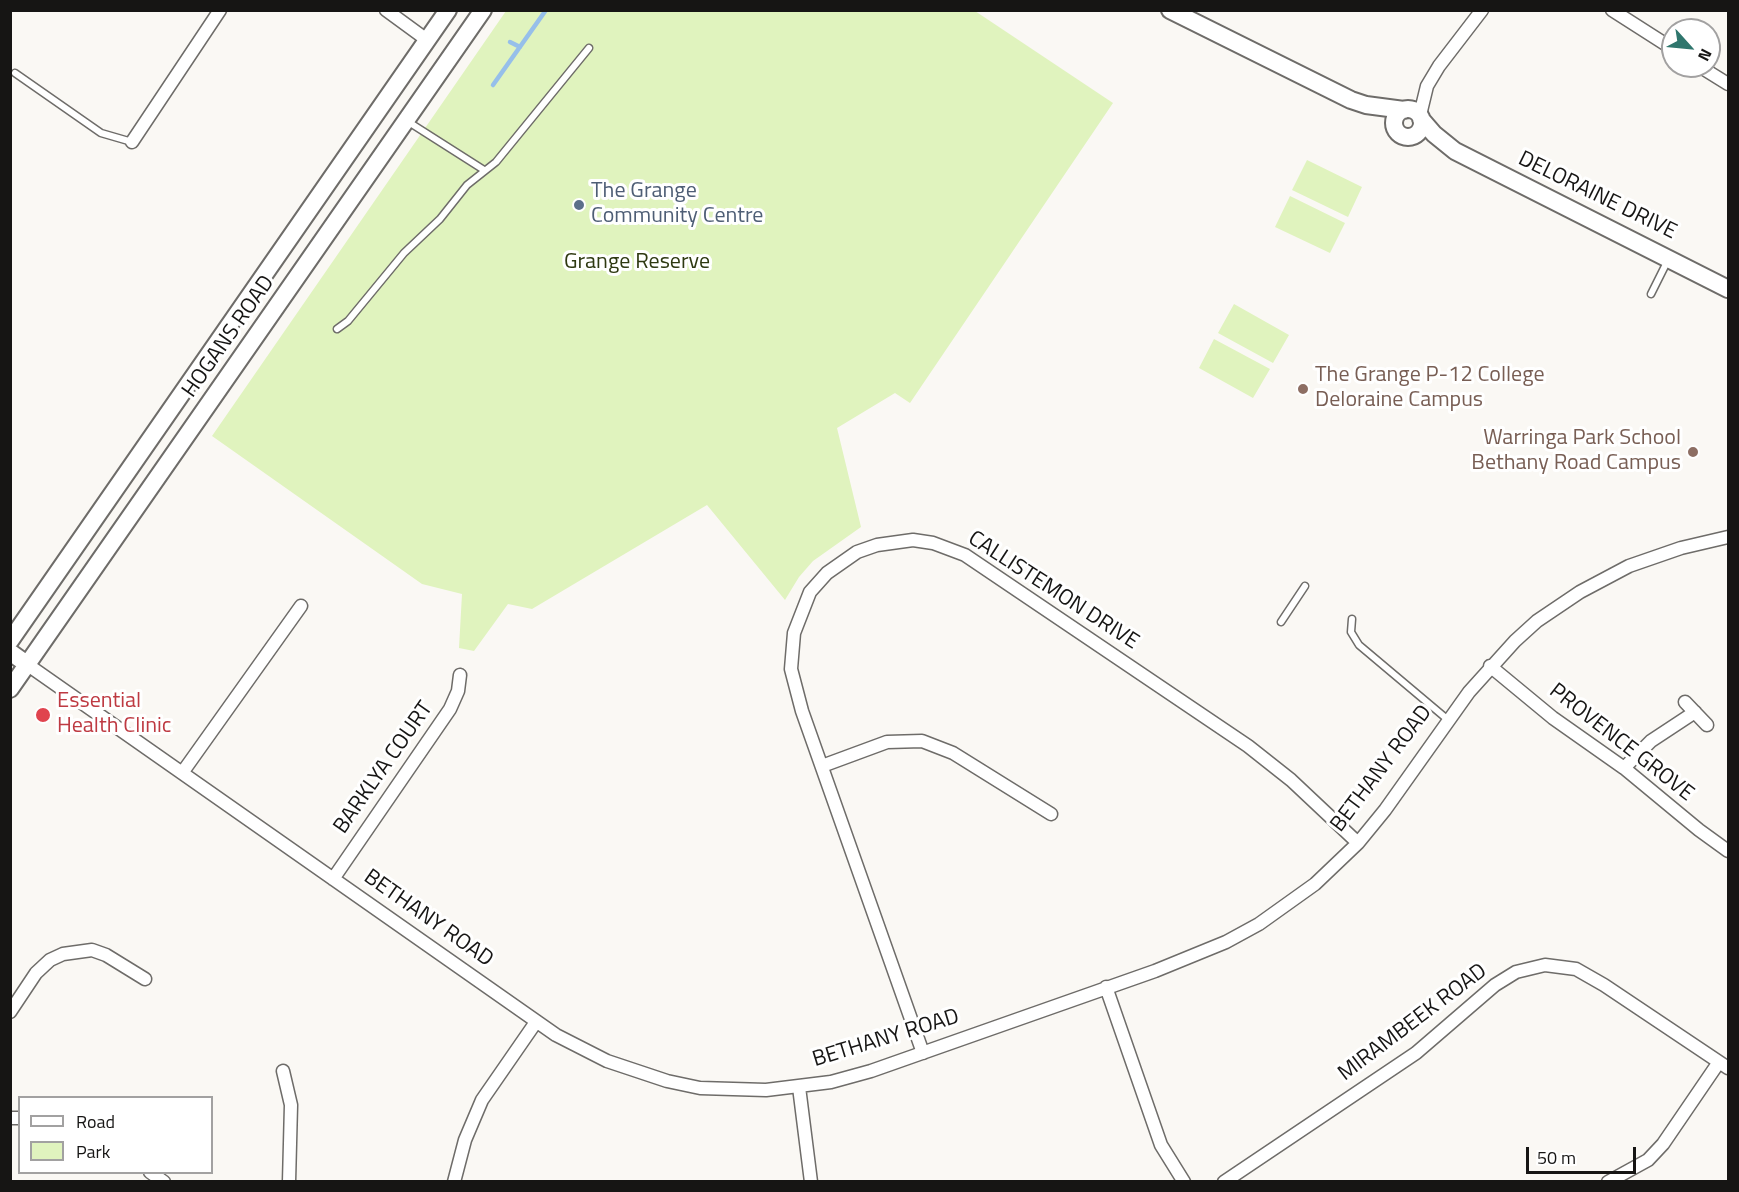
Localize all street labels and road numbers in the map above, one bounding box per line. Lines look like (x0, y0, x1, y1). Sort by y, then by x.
street label: DELORAINE DRIVE (1514, 146, 1680, 246)
street label: HOGANS ROAD (177, 271, 281, 403)
street label: CALLISTEMON DRIVE (963, 526, 1143, 656)
street label: PROVENCE GROVE (1544, 678, 1698, 808)
street label: BARKLYA COURT (329, 697, 439, 839)
street label: BETHANY ROAD (1326, 700, 1438, 838)
street label: BETHANY ROAD (358, 865, 498, 973)
street label: MIRAMBEEK ROAD (1333, 959, 1493, 1087)
street label: BETHANY ROAD (810, 1004, 962, 1074)

